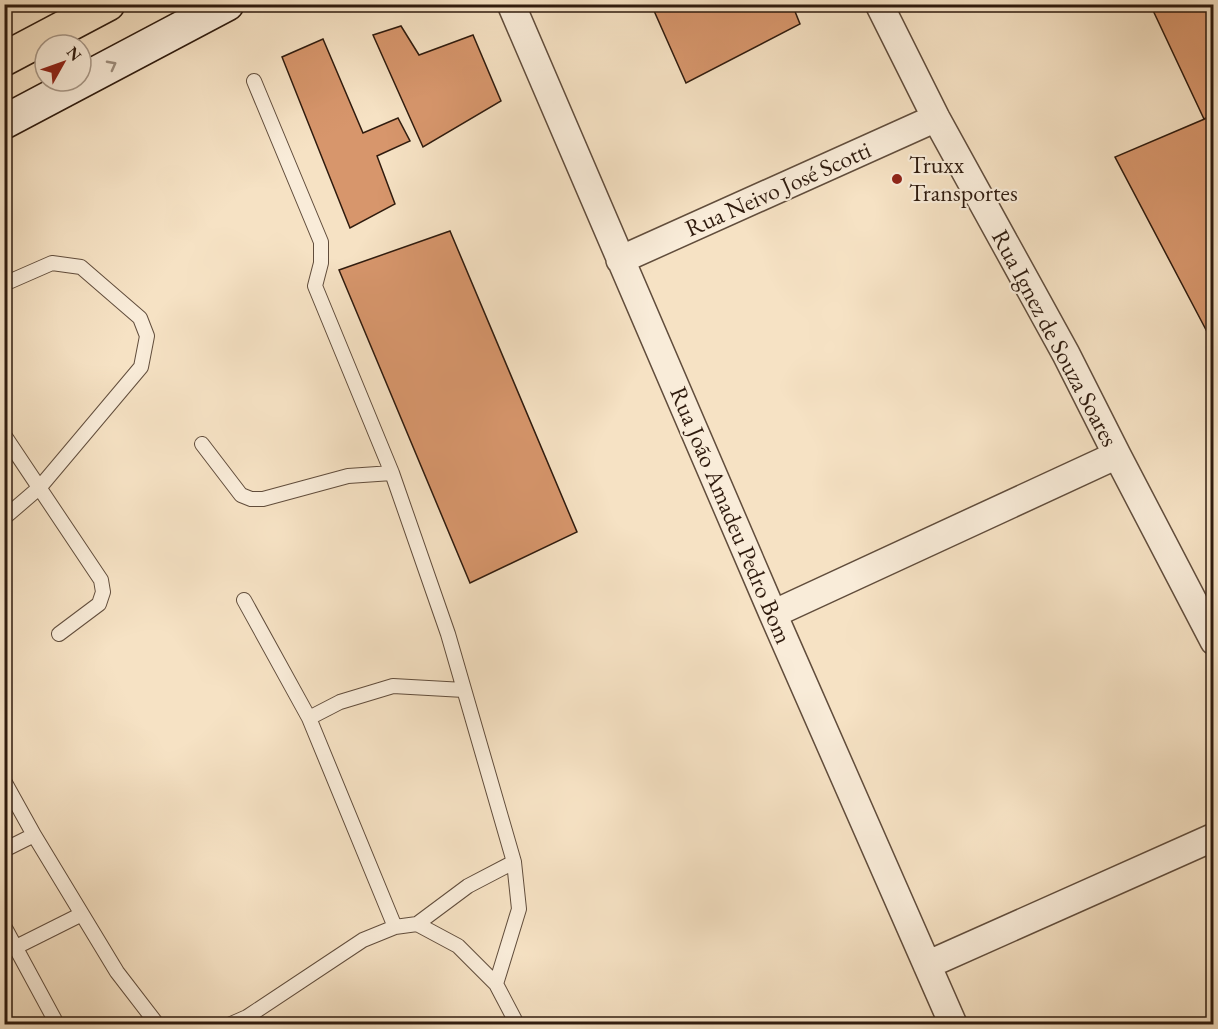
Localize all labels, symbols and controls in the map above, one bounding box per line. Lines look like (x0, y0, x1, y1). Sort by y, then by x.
north arrow (33, 33, 93, 93)
text: N (62, 42, 86, 65)
one-way arrow (106, 61, 117, 73)
street label: Rua Neivo José Scotti (680, 134, 876, 243)
place label: Truxx Transportes (909, 149, 1018, 208)
marker: Truxx Transportes (890, 172, 904, 186)
street label: Rua Ignez de Souza Soares (985, 224, 1126, 452)
street label: Rua João Amadeu Pedro Bom (663, 382, 800, 648)

